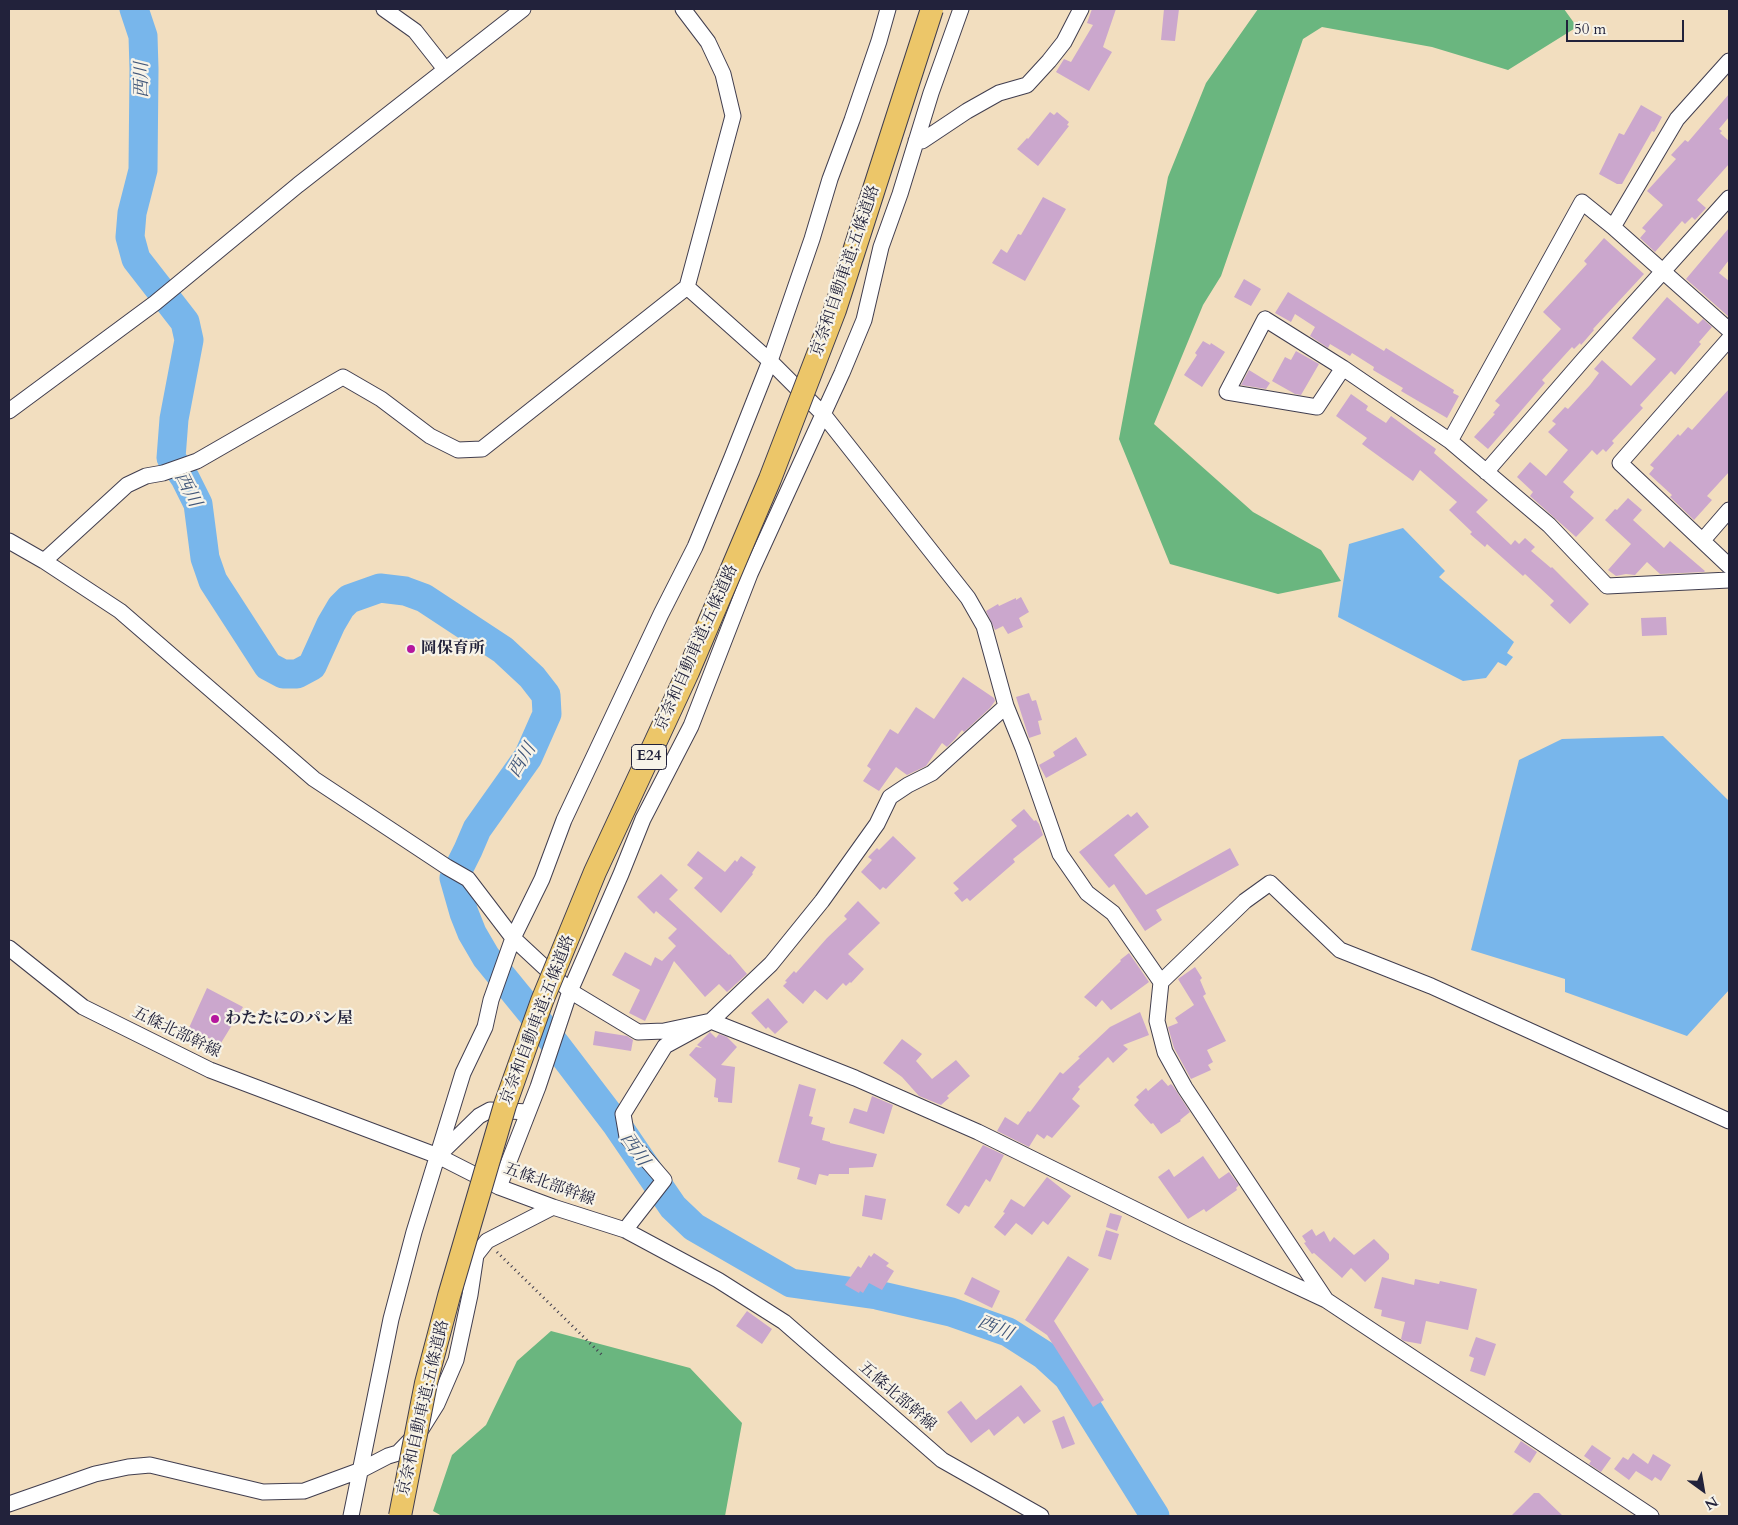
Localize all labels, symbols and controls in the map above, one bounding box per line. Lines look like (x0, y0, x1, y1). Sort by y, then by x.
scale bar (1568, 10, 1686, 42)
text: 50 m (1574, 19, 1606, 39)
water label: 西川 (132, 62, 154, 98)
street label: 京奈和自動車道;五條道路 (808, 183, 884, 359)
water label: 西川 (169, 469, 205, 511)
street label: 京奈和自動車道;五條道路 (652, 562, 742, 734)
place label: 岡保育所 (421, 639, 485, 659)
marker: 岡保育所 (405, 643, 417, 655)
water label: 西川 (504, 740, 542, 782)
road number: E24 (632, 744, 666, 770)
street label: 京奈和自動車道;五條道路 (497, 933, 579, 1107)
street label: 五條北部幹線 (129, 1003, 223, 1063)
place label: わたたにのパン屋 (225, 1009, 353, 1029)
marker: わたたにのパン屋 (209, 1013, 221, 1025)
water label: 西川 (615, 1129, 653, 1171)
street label: 五條北部幹線 (501, 1160, 597, 1210)
water label: 西川 (974, 1312, 1016, 1346)
street label: 京奈和自動車道;五條道路 (394, 1318, 454, 1498)
street label: 五條北部幹線 (854, 1358, 940, 1436)
north arrow (1678, 1465, 1728, 1515)
text: N (1701, 1492, 1721, 1514)

